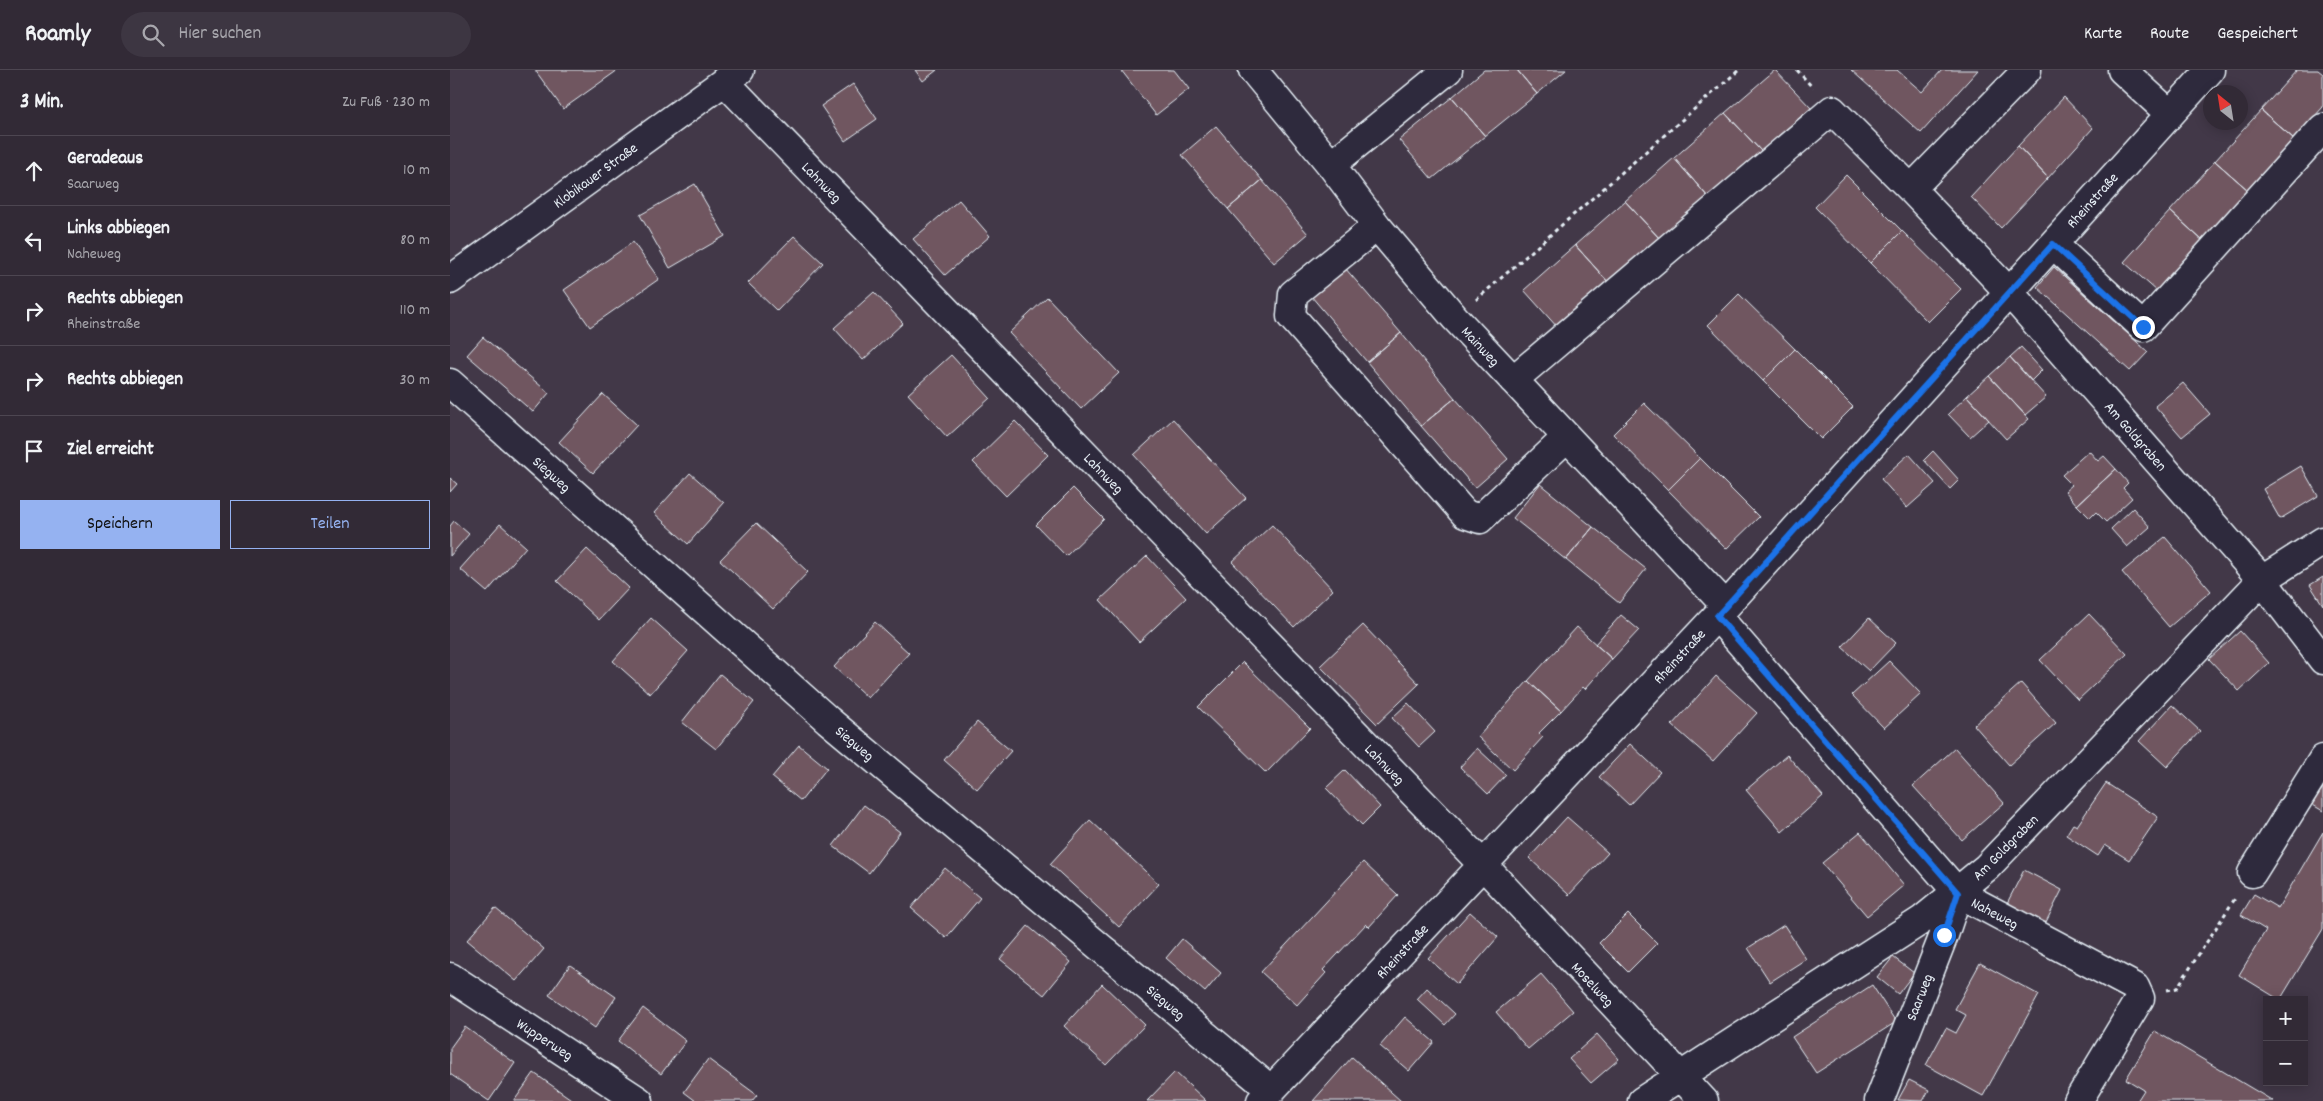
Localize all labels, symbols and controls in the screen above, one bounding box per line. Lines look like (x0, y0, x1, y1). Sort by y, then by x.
search box (121, 12, 471, 57)
text: Roamly (25, 18, 91, 52)
icon: search (139, 21, 167, 49)
text: Hier suchen (179, 21, 261, 48)
text: Karte (2084, 22, 2122, 47)
text: Route (2150, 22, 2189, 47)
text: Gespeichert (2217, 22, 2298, 47)
north arrow (2203, 85, 2248, 130)
text: 3 Min. (20, 88, 63, 118)
text: Zu Fuß · 230 m (342, 91, 430, 114)
street label: Klobikauer Straße (549, 138, 643, 215)
text: Geradeaus (67, 146, 143, 173)
icon: ahead (20, 157, 48, 185)
street label: Lahnweg (795, 158, 846, 209)
text: 10 m (403, 159, 430, 182)
street label: Rheinstraße (2062, 168, 2125, 234)
text: Saarweg (67, 173, 119, 196)
text: Links abbiegen (67, 216, 170, 243)
icon: left (20, 227, 48, 255)
text: 80 m (400, 229, 430, 252)
text: Naheweg (67, 243, 121, 266)
text: Rechts abbiegen (67, 286, 183, 313)
icon: right (20, 297, 48, 325)
text: 110 m (400, 299, 430, 322)
text: Rheinstraße (67, 313, 140, 336)
route end (2132, 316, 2155, 339)
street label: Mainweg (1455, 322, 1504, 373)
icon: right (20, 367, 48, 395)
text: Rechts abbiegen (67, 367, 183, 394)
text: 30 m (400, 369, 430, 392)
street label: Am Goldgraben (2098, 398, 2171, 477)
icon: arrive (20, 437, 48, 465)
text: Ziel erreicht (67, 437, 154, 464)
street label: Lahnweg (1077, 449, 1128, 500)
street label: Siegweg (526, 452, 575, 499)
button: Speichern (20, 500, 220, 549)
button: Teilen (230, 500, 430, 549)
street label: Rheinstraße (1649, 624, 1712, 690)
street label: Siegweg (829, 722, 878, 768)
street label: Lahnweg (1358, 740, 1409, 791)
street label: Am Goldgraben (1968, 810, 2045, 887)
street label: Naheweg (1966, 893, 2022, 936)
street label: Rheinstraße (1372, 919, 1435, 985)
route start (1933, 924, 1956, 947)
street label: Moselweg (1565, 958, 1618, 1013)
street label: Saarweg (1901, 971, 1940, 1025)
street label: Siegweg (1140, 981, 1189, 1027)
map controls (2263, 996, 2308, 1086)
button: + (2263, 996, 2308, 1041)
street label: Wupperweg (511, 1014, 577, 1067)
button: − (2263, 1041, 2308, 1086)

